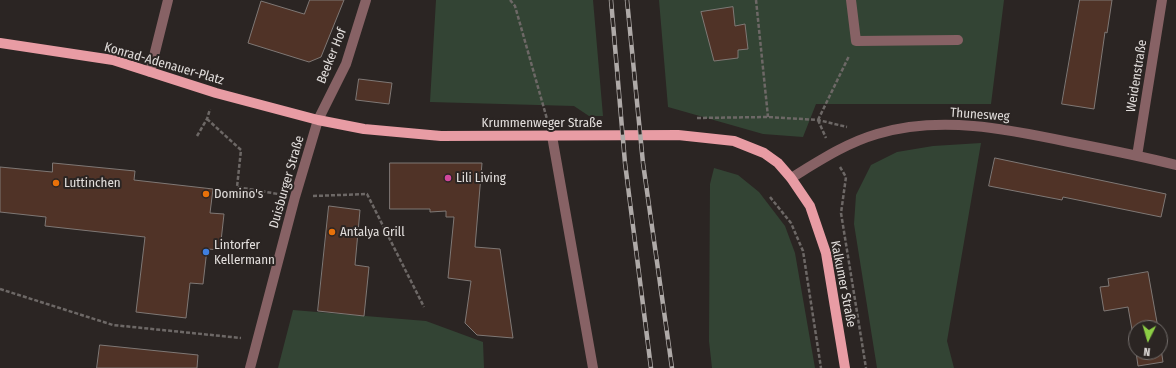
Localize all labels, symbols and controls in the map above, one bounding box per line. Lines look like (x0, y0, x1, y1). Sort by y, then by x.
street label: Beeker Hof (314, 26, 350, 86)
street label: Konrad-Adenauer-Platz (102, 39, 226, 89)
street label: Weidenstraße (1124, 39, 1150, 113)
street label: Thunesweg (950, 105, 1010, 125)
street label: Krummenweger Straße (482, 115, 602, 131)
street label: Duisburger Straße (266, 134, 308, 230)
place label: Lili Living (456, 170, 506, 186)
marker: Lili Living (443, 173, 453, 183)
place label: Luttinchen (64, 175, 121, 191)
marker: Luttinchen (51, 178, 61, 188)
place label: Domino's (214, 186, 263, 202)
marker: Domino's (201, 189, 211, 199)
place label: Antalya Grill (340, 224, 405, 240)
marker: Antalya Grill (327, 227, 337, 237)
place label: Lintorfer Kellermann (214, 237, 275, 268)
street label: Kalkumer Straße (827, 239, 859, 329)
marker: Lintorfer Kellermann (201, 247, 211, 257)
north arrow (1128, 320, 1168, 360)
text: N (1143, 345, 1151, 358)

